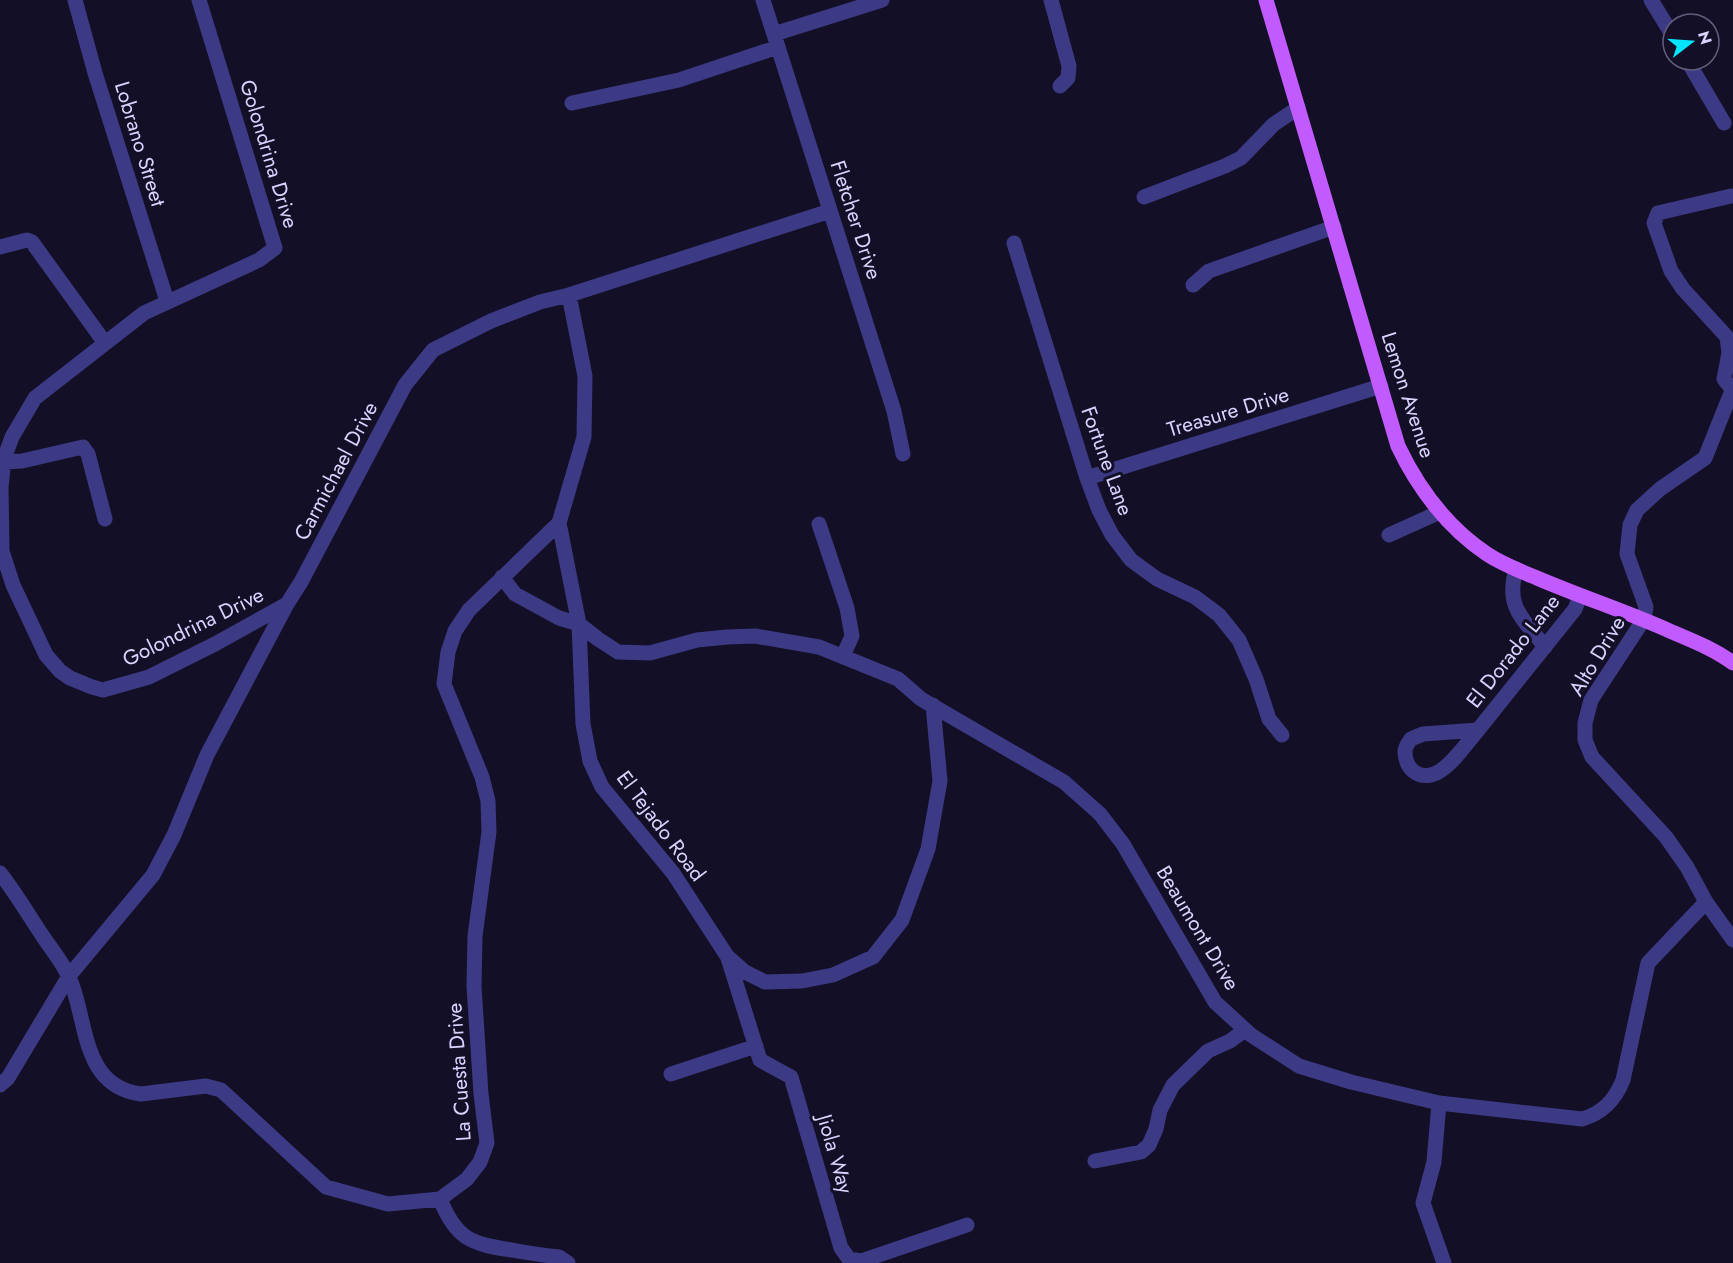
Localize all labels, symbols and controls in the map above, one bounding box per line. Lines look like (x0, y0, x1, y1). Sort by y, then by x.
north arrow (1661, 12, 1721, 72)
text: N (1692, 28, 1718, 47)
street label: Golondrina Drive (232, 76, 306, 232)
street label: Lobrano Street (107, 78, 173, 210)
street label: Fletcher Drive (823, 157, 889, 283)
street label: Lemon Avenue (1374, 328, 1443, 462)
street label: Treasure Drive (1163, 379, 1293, 445)
street label: Carmichael Drive (287, 396, 385, 546)
street label: Fortune Lane (1073, 402, 1141, 520)
street label: Golondrina Drive (117, 580, 269, 674)
street label: El Dorado Lane (1459, 588, 1567, 714)
street label: Alto Drive (1561, 610, 1633, 702)
street label: El Tejado Road (609, 764, 713, 888)
street label: Beaumont Drive (1149, 860, 1247, 996)
street label: La Cuesta Drive (439, 1002, 479, 1142)
street label: Jiola Way (809, 1108, 861, 1198)

